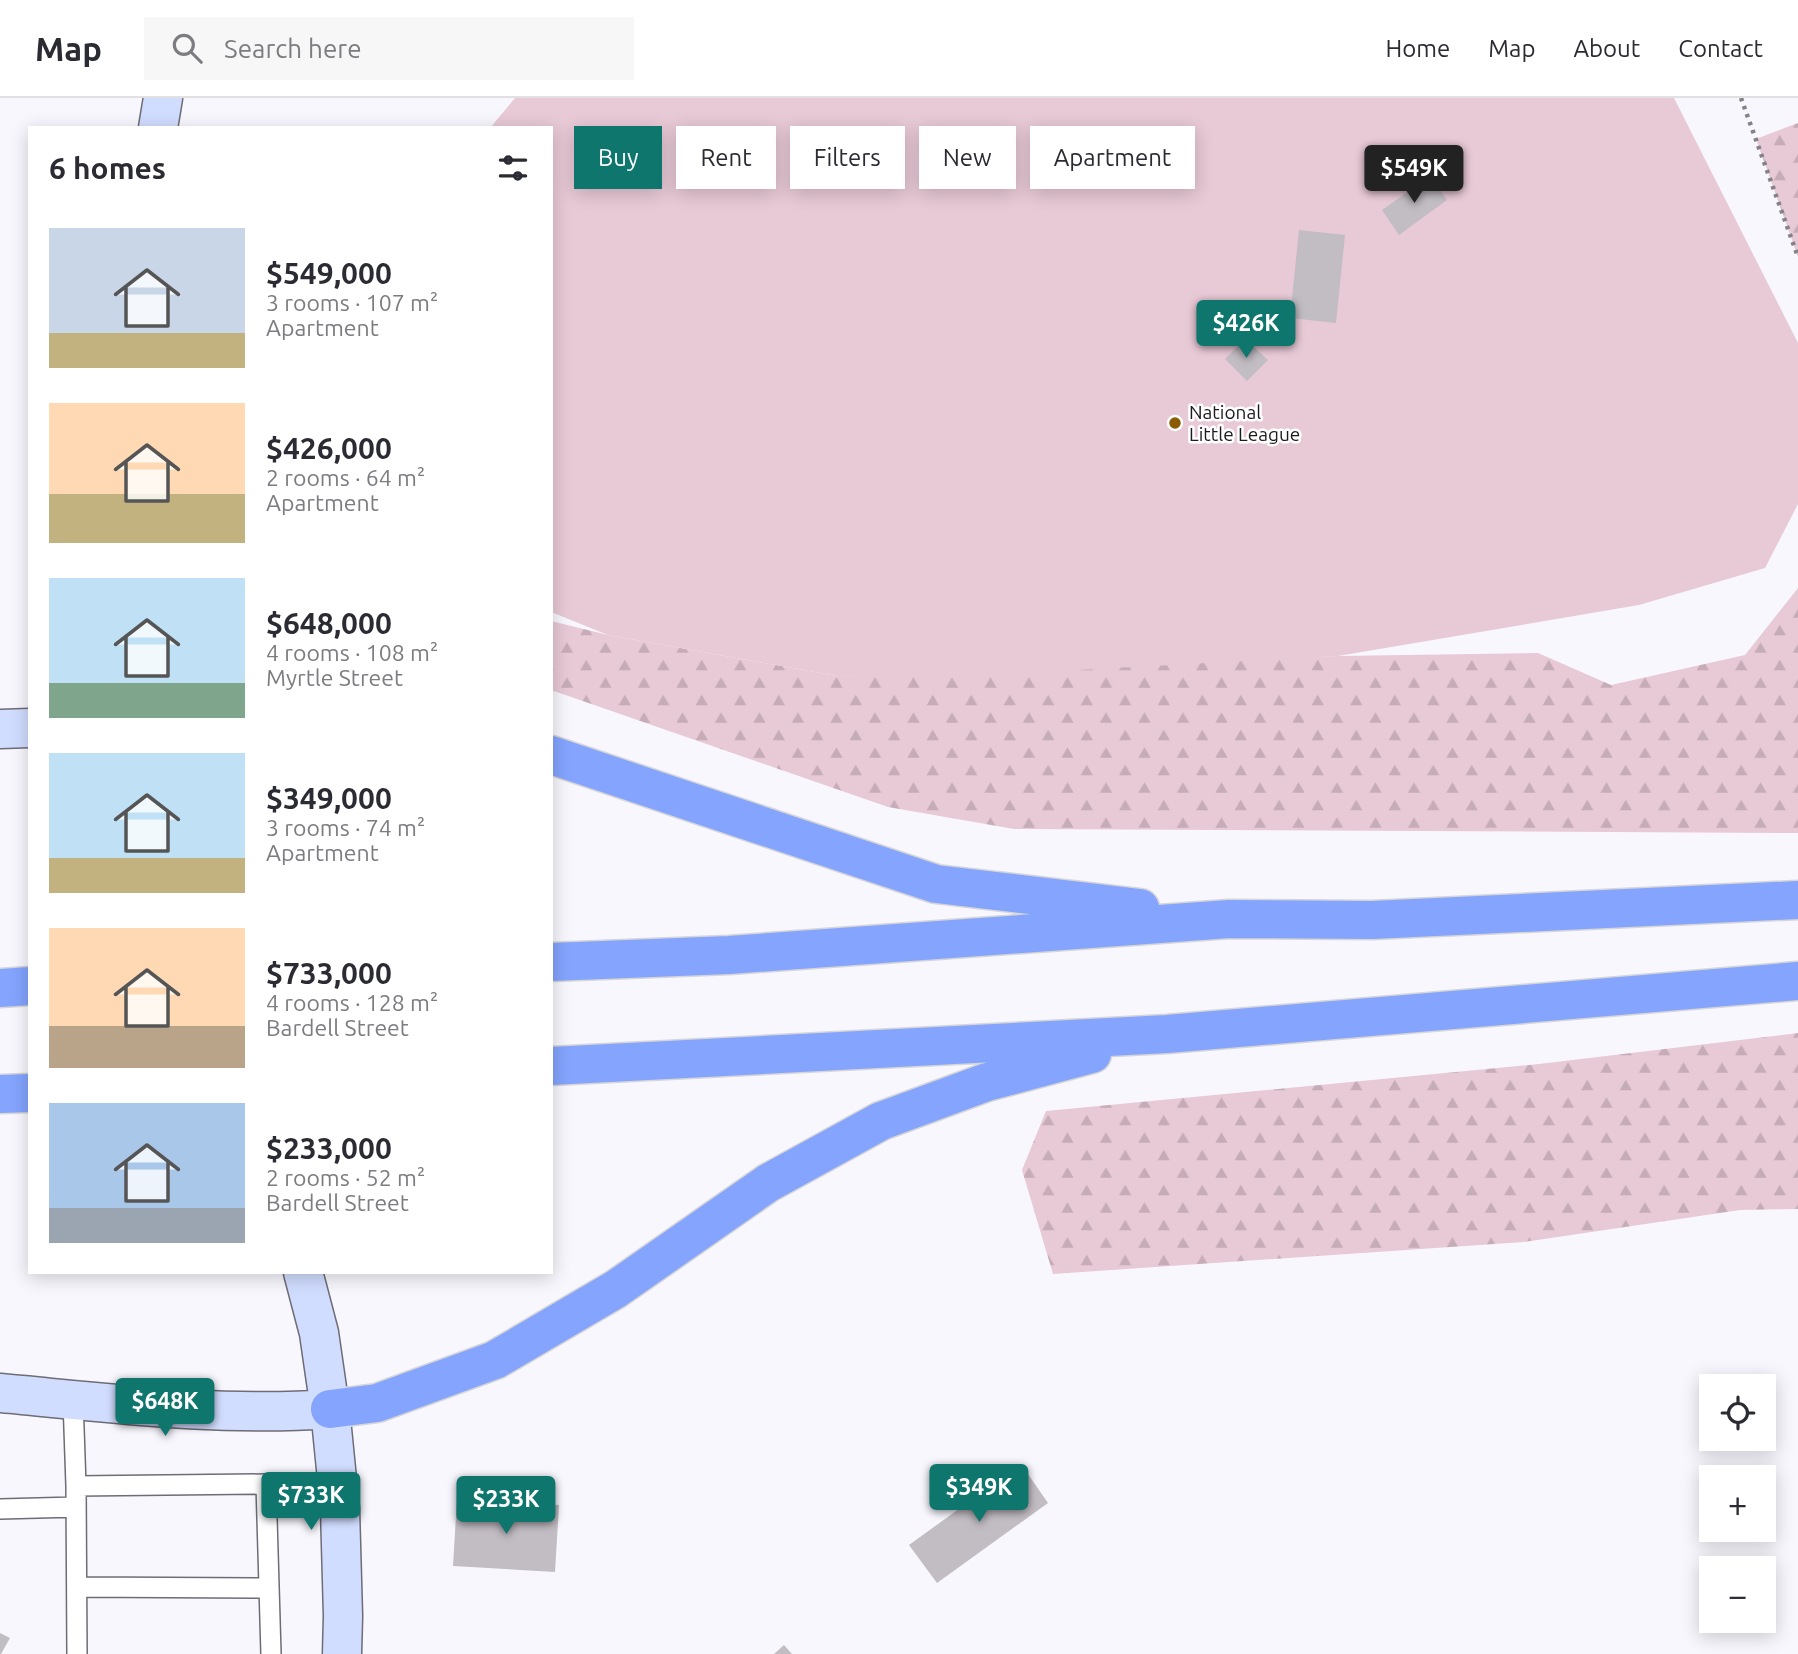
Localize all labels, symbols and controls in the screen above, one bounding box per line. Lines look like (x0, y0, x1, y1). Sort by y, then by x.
search box (144, 17, 634, 80)
icon: search (168, 29, 206, 67)
text: Map (35, 30, 102, 67)
text: Search here (224, 34, 362, 63)
text: Home (1385, 35, 1450, 62)
text: Map (1488, 35, 1535, 62)
text: About (1573, 35, 1640, 62)
text: Contact (1678, 35, 1763, 62)
chip: Buy (574, 126, 662, 189)
chip: Rent (676, 126, 776, 189)
chip: Filters (790, 126, 905, 189)
chip: New (919, 126, 1016, 189)
chip: Apartment (1030, 126, 1195, 189)
pin: $549K (1365, 146, 1463, 205)
icon: filters (494, 149, 532, 187)
text: 6 homes (49, 151, 166, 185)
text: $549K (1380, 155, 1448, 180)
icon: home (105, 256, 189, 340)
text: $549,000 (266, 256, 392, 290)
text: 3 rooms · 107 m² (266, 290, 438, 315)
pin: $426K (1197, 300, 1295, 360)
text: $426K (1212, 310, 1280, 335)
text: Apartment (266, 315, 379, 340)
place label: National Little League (1189, 401, 1300, 445)
marker: National Little League (1167, 415, 1183, 431)
icon: home (105, 431, 189, 515)
text: $426,000 (266, 431, 392, 465)
text: 2 rooms · 64 m² (266, 465, 425, 490)
text: Apartment (266, 490, 379, 515)
icon: home (105, 606, 189, 690)
text: $648,000 (266, 606, 392, 640)
text: 4 rooms · 108 m² (266, 640, 438, 665)
text: Myrtle Street (266, 665, 403, 690)
icon: home (105, 781, 189, 865)
text: $349,000 (266, 781, 392, 815)
text: 3 rooms · 74 m² (266, 815, 425, 840)
text: Apartment (266, 840, 379, 865)
icon: home (105, 956, 189, 1040)
text: $733,000 (266, 956, 392, 990)
text: 4 rooms · 128 m² (266, 990, 438, 1015)
text: Bardell Street (266, 1015, 409, 1040)
icon: home (105, 1131, 189, 1215)
text: $233,000 (266, 1131, 392, 1165)
text: 2 rooms · 52 m² (266, 1165, 425, 1190)
text: Bardell Street (266, 1190, 409, 1215)
map controls (1699, 1374, 1776, 1633)
button: locate (1699, 1374, 1776, 1451)
pin: $648K (116, 1378, 214, 1438)
text: $648K (131, 1388, 199, 1413)
pin: $349K (930, 1464, 1028, 1524)
button: + (1699, 1465, 1776, 1542)
pin: $733K (262, 1472, 360, 1532)
text: $349K (945, 1474, 1013, 1499)
pin: $233K (457, 1476, 555, 1536)
text: $733K (277, 1482, 345, 1507)
text: $233K (472, 1486, 540, 1511)
button: − (1699, 1556, 1776, 1633)

